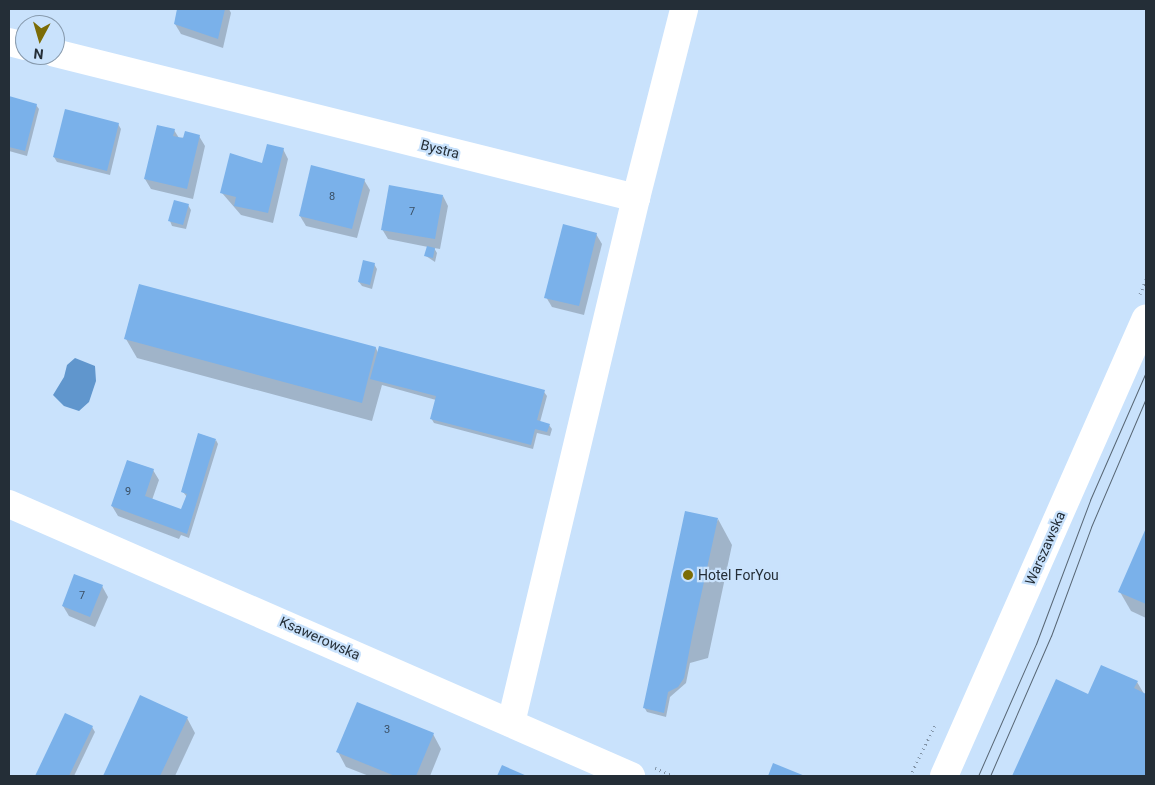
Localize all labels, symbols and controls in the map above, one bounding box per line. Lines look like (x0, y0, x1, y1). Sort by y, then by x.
north arrow (15, 15, 65, 65)
text: N (33, 45, 44, 62)
street label: Bystra (419, 136, 461, 162)
house number: 8 (329, 190, 335, 204)
house number: 7 (409, 205, 415, 219)
house number: 9 (125, 485, 131, 499)
street label: Warszawska (1021, 509, 1069, 587)
place label: Hotel ForYou (698, 567, 779, 583)
marker: Hotel ForYou (682, 569, 694, 581)
house number: 7 (79, 589, 85, 603)
street label: Ksawerowska (277, 613, 363, 663)
house number: 3 (384, 723, 390, 737)

